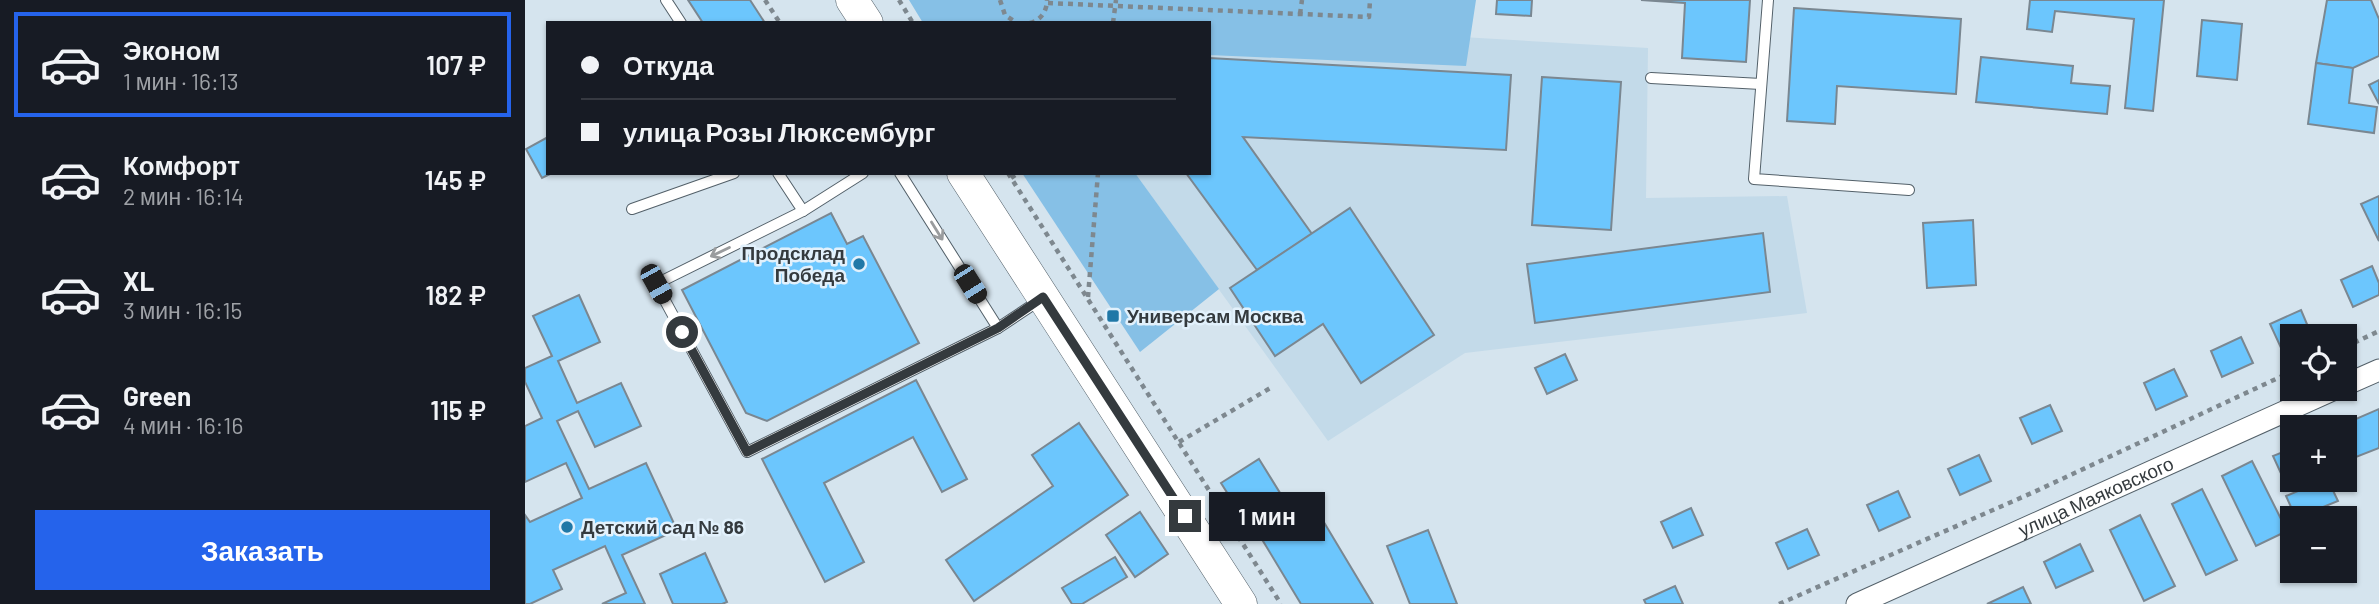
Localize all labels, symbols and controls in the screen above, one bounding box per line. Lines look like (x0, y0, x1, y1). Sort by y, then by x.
icon: car (39, 33, 102, 96)
text: Эконом (123, 34, 221, 65)
text: 107 ₽ (426, 49, 486, 80)
text: Откуда (623, 49, 714, 80)
text: 1 мин · 16:13 (123, 67, 239, 95)
text: улица Розы Люксембург (623, 116, 935, 147)
icon: car (39, 148, 102, 211)
text: Комфорт (123, 149, 240, 180)
text: 145 ₽ (424, 164, 486, 195)
text: 2 мин · 16:14 (123, 182, 244, 210)
one-way arrow (929, 221, 944, 240)
place label: Продсклад Победа (742, 241, 845, 286)
one-way arrow (710, 246, 731, 259)
marker: Продсклад Победа (851, 256, 867, 272)
car (637, 261, 676, 307)
car (950, 261, 991, 307)
icon: car (39, 263, 102, 326)
text: XL (123, 265, 154, 296)
text: 182 ₽ (425, 279, 486, 310)
text: 3 мин · 16:15 (123, 296, 242, 324)
place label: Универсам Москва (1127, 304, 1304, 327)
marker: Универсам Москва (1105, 308, 1121, 324)
route start (666, 316, 698, 348)
map controls (2280, 324, 2357, 583)
button: locate (2280, 324, 2357, 401)
icon: car (39, 378, 102, 441)
text: Green (123, 380, 191, 411)
text: 115 ₽ (430, 394, 486, 425)
text: 4 мин · 16:16 (123, 411, 243, 439)
button: + (2280, 415, 2357, 492)
street label: улица Маяковского (2015, 451, 2177, 541)
callout: 1 мин (1209, 491, 1325, 540)
route end (1169, 500, 1201, 532)
text: 1 мин (1238, 502, 1296, 530)
button: − (2280, 506, 2357, 583)
button: Заказать (35, 510, 490, 590)
place label: Детский сад № 86 (581, 515, 744, 538)
marker: Детский сад № 86 (559, 519, 575, 535)

